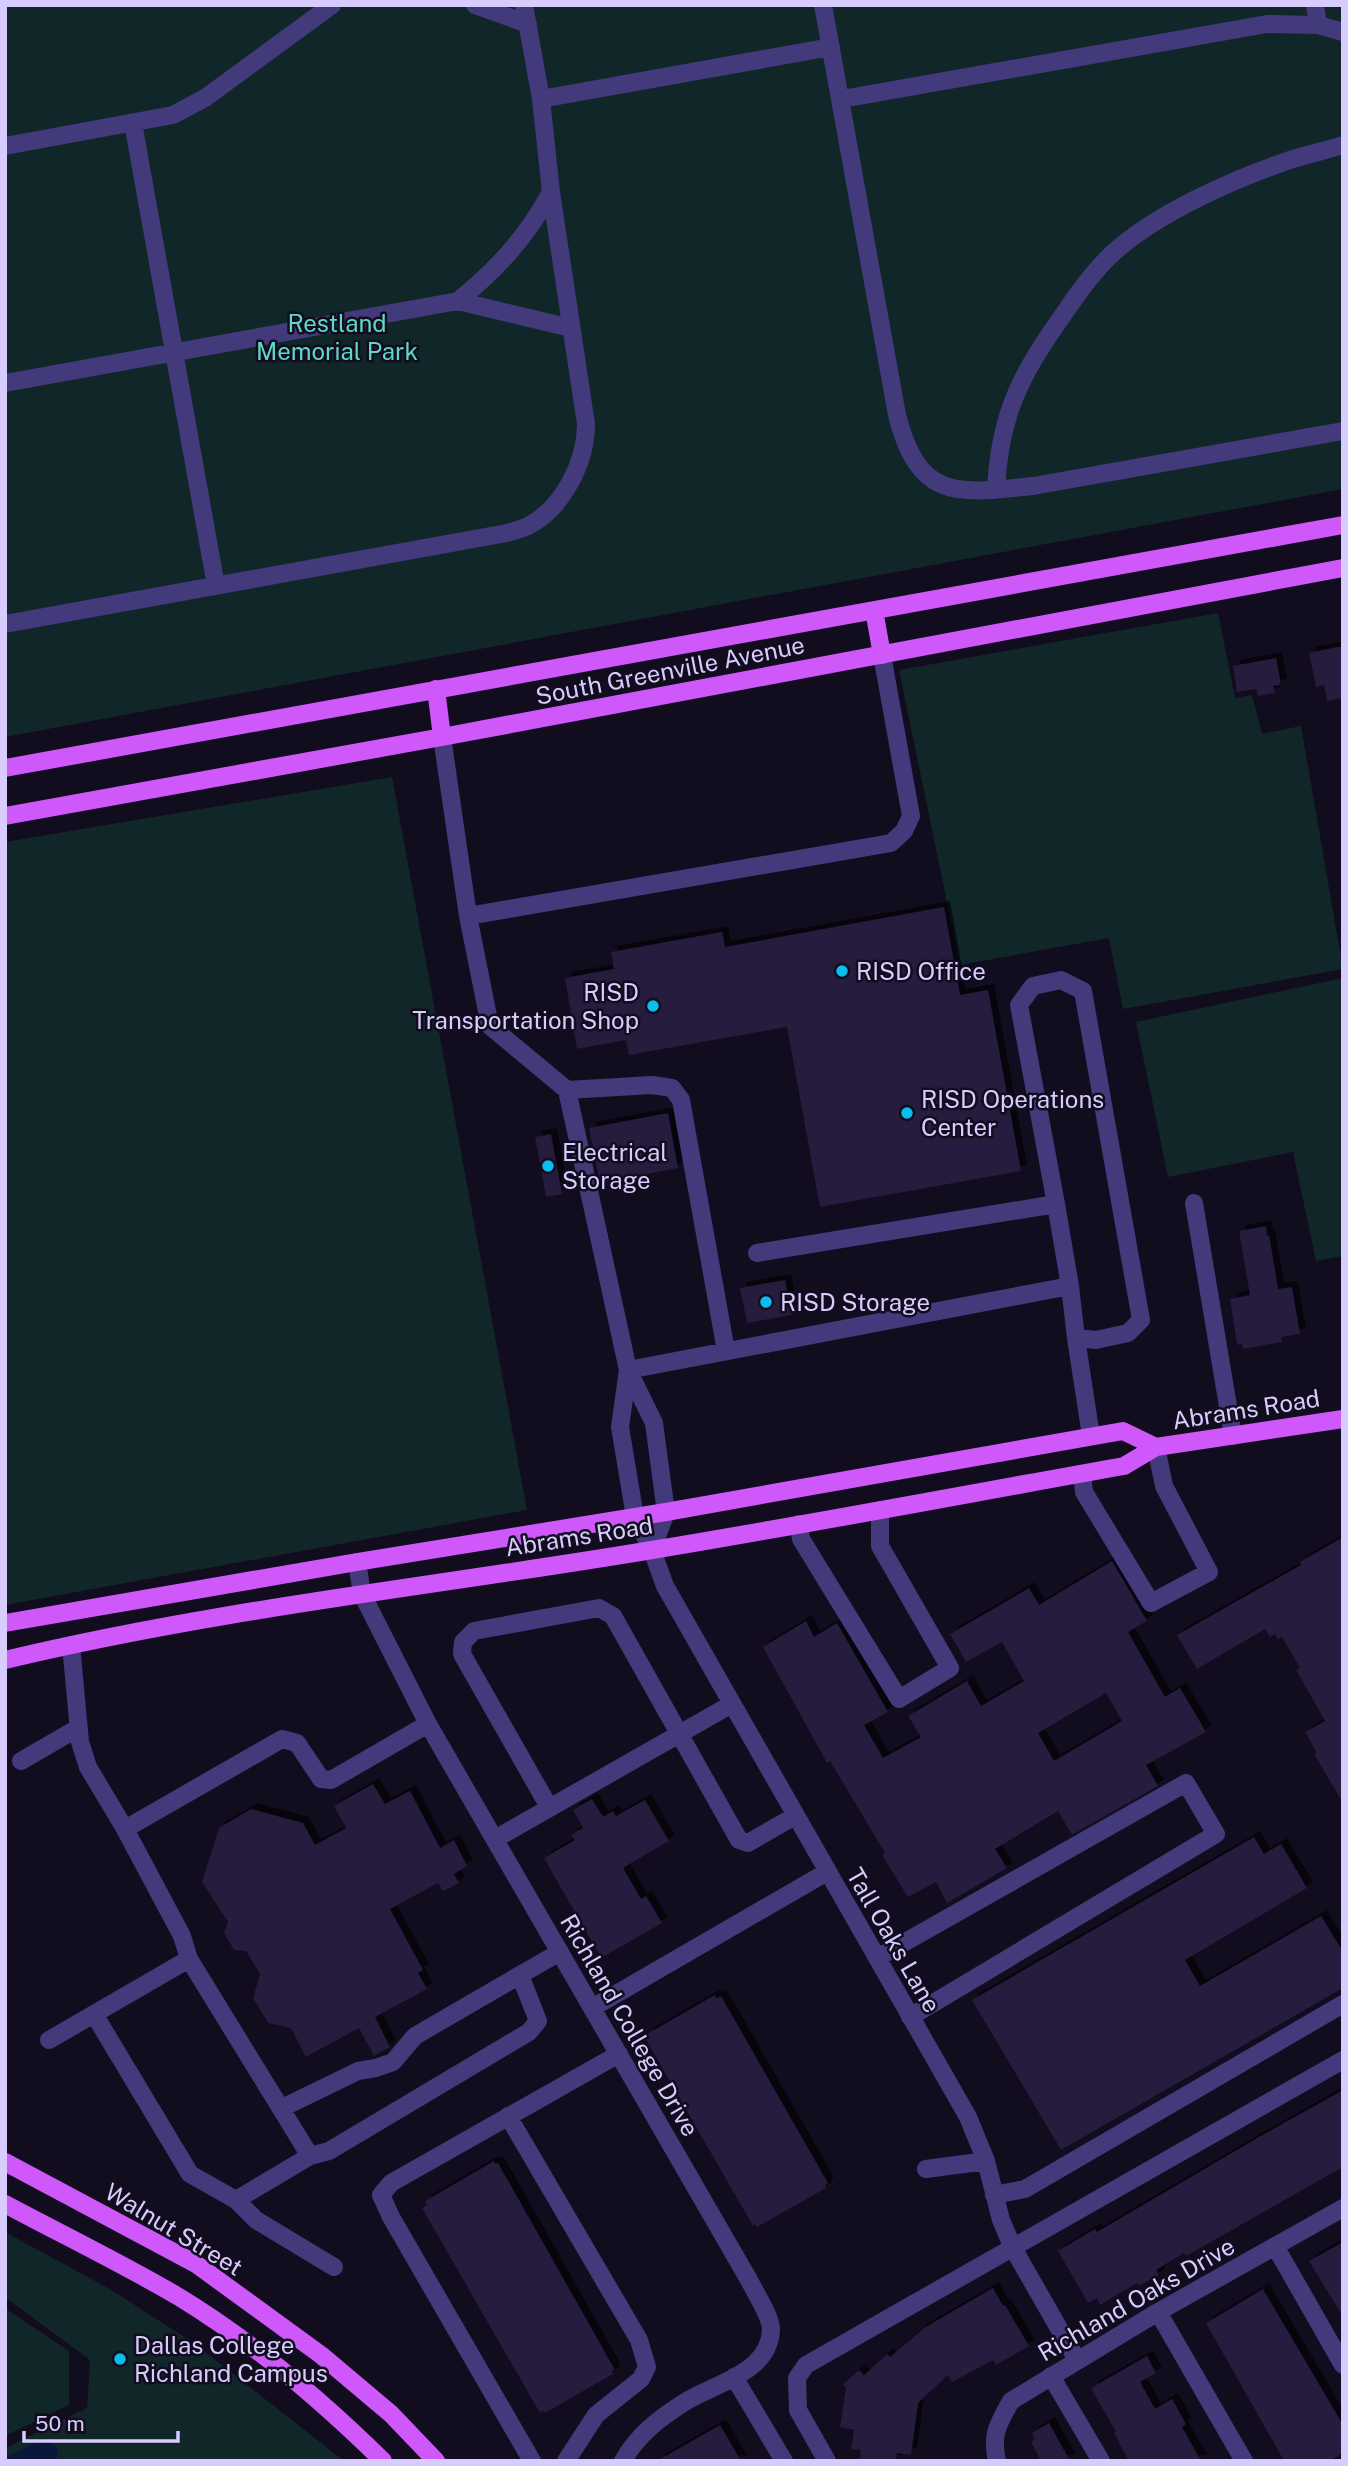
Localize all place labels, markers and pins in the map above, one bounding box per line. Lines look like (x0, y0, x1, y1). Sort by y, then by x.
place label: RISD Office (856, 957, 986, 985)
marker: RISD Office (834, 963, 850, 979)
place label: RISD Transportation Shop (412, 978, 639, 1034)
marker: RISD Transportation Shop (645, 998, 661, 1014)
place label: RISD Operations Center (921, 1085, 1104, 1141)
marker: RISD Operations Center (899, 1105, 915, 1121)
place label: Electrical Storage (562, 1138, 667, 1194)
marker: Electrical Storage (540, 1158, 556, 1174)
place label: RISD Storage (780, 1288, 930, 1316)
marker: RISD Storage (758, 1294, 774, 1310)
place label: Dallas College Richland Campus (134, 2331, 328, 2387)
marker: Dallas College Richland Campus (112, 2351, 128, 2367)

